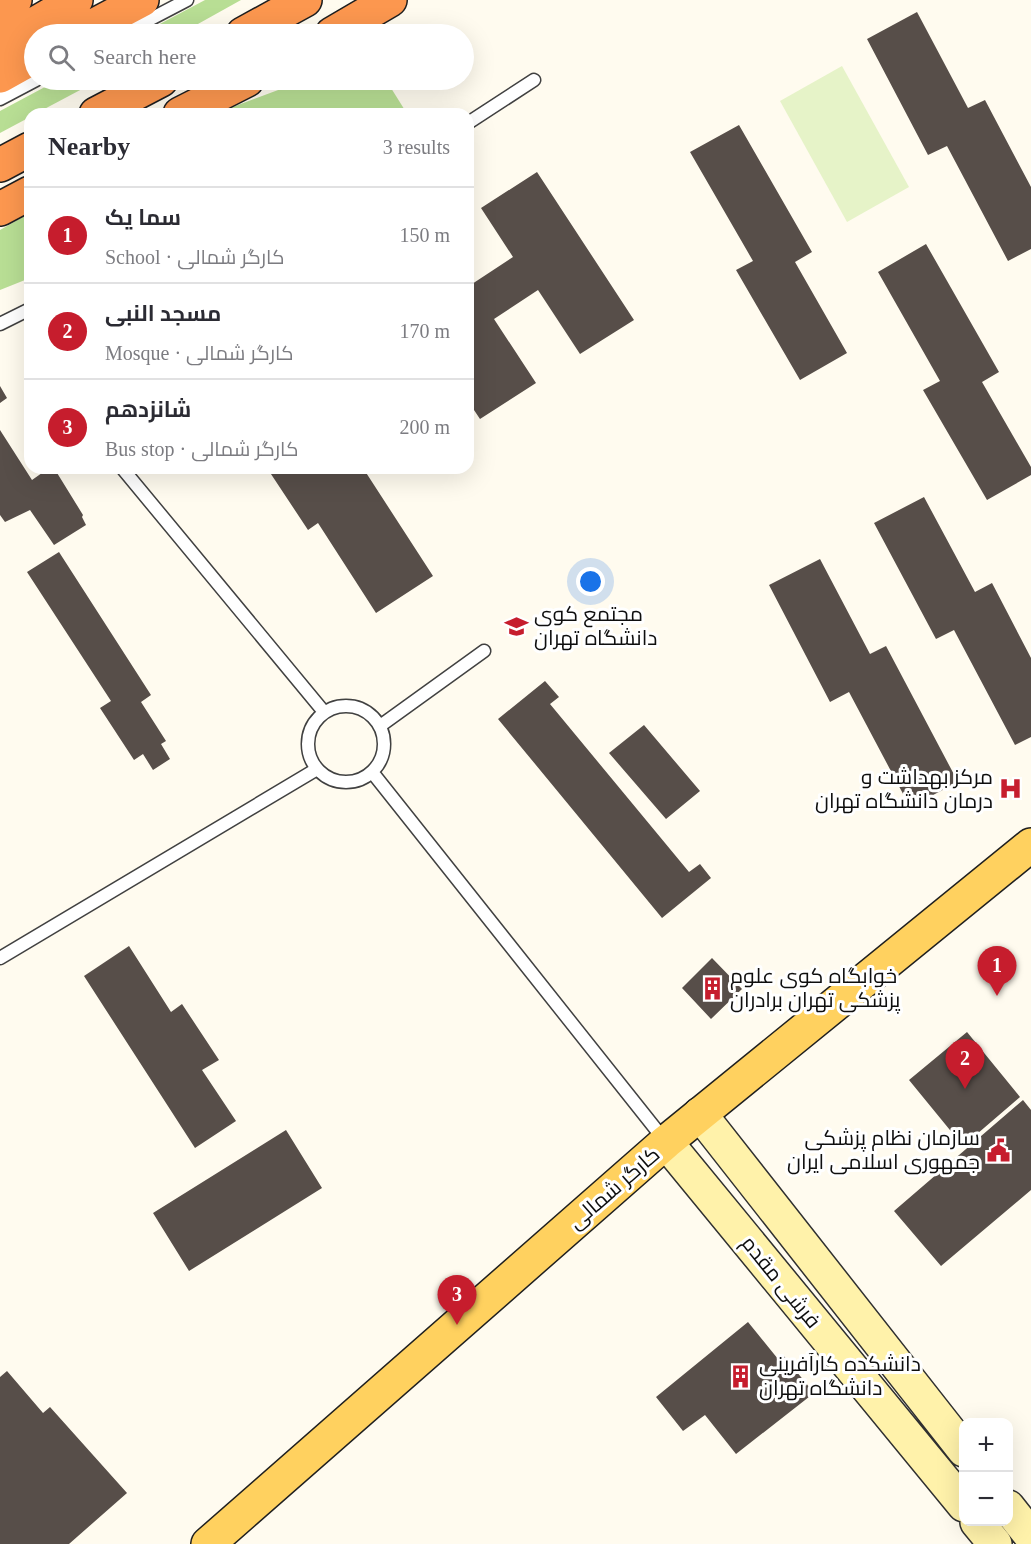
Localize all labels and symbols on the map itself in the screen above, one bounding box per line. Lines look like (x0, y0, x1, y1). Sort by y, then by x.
your location (576, 567, 605, 596)
place label: مجتمع کوی دانشگاه تهران (534, 602, 657, 651)
school or university icon: مجتمع کوی دانشگاه تهران (503, 613, 529, 639)
place label: مرکز بهداشت و درمان دانشگاه تهران (815, 765, 993, 814)
hospital icon: مرکز بهداشت و درمان دانشگاه تهران (998, 776, 1024, 802)
pin: 1 (978, 946, 1016, 996)
place label: خوابگاه کوی علوم پزشکی تهران برادران (730, 964, 901, 1014)
building icon: خوابگاه کوی علوم پزشکی تهران برادران (699, 975, 725, 1001)
pin: 2 (946, 1040, 984, 1089)
place label: سازمان نظام پزشکی جمهوری اسلامی ایران (787, 1126, 980, 1175)
public building icon: سازمان نظام پزشکی جمهوری اسلامی ایران (985, 1137, 1011, 1163)
street label: کارگر شمالی (564, 1142, 665, 1235)
street label: فرشی مقدم (735, 1231, 825, 1334)
pin: 3 (438, 1276, 476, 1325)
place label: دانشکده کارآفرینی دانشگاه تهران (759, 1352, 921, 1401)
building icon: دانشکده کارآفرینی دانشگاه تهران (728, 1363, 754, 1389)

